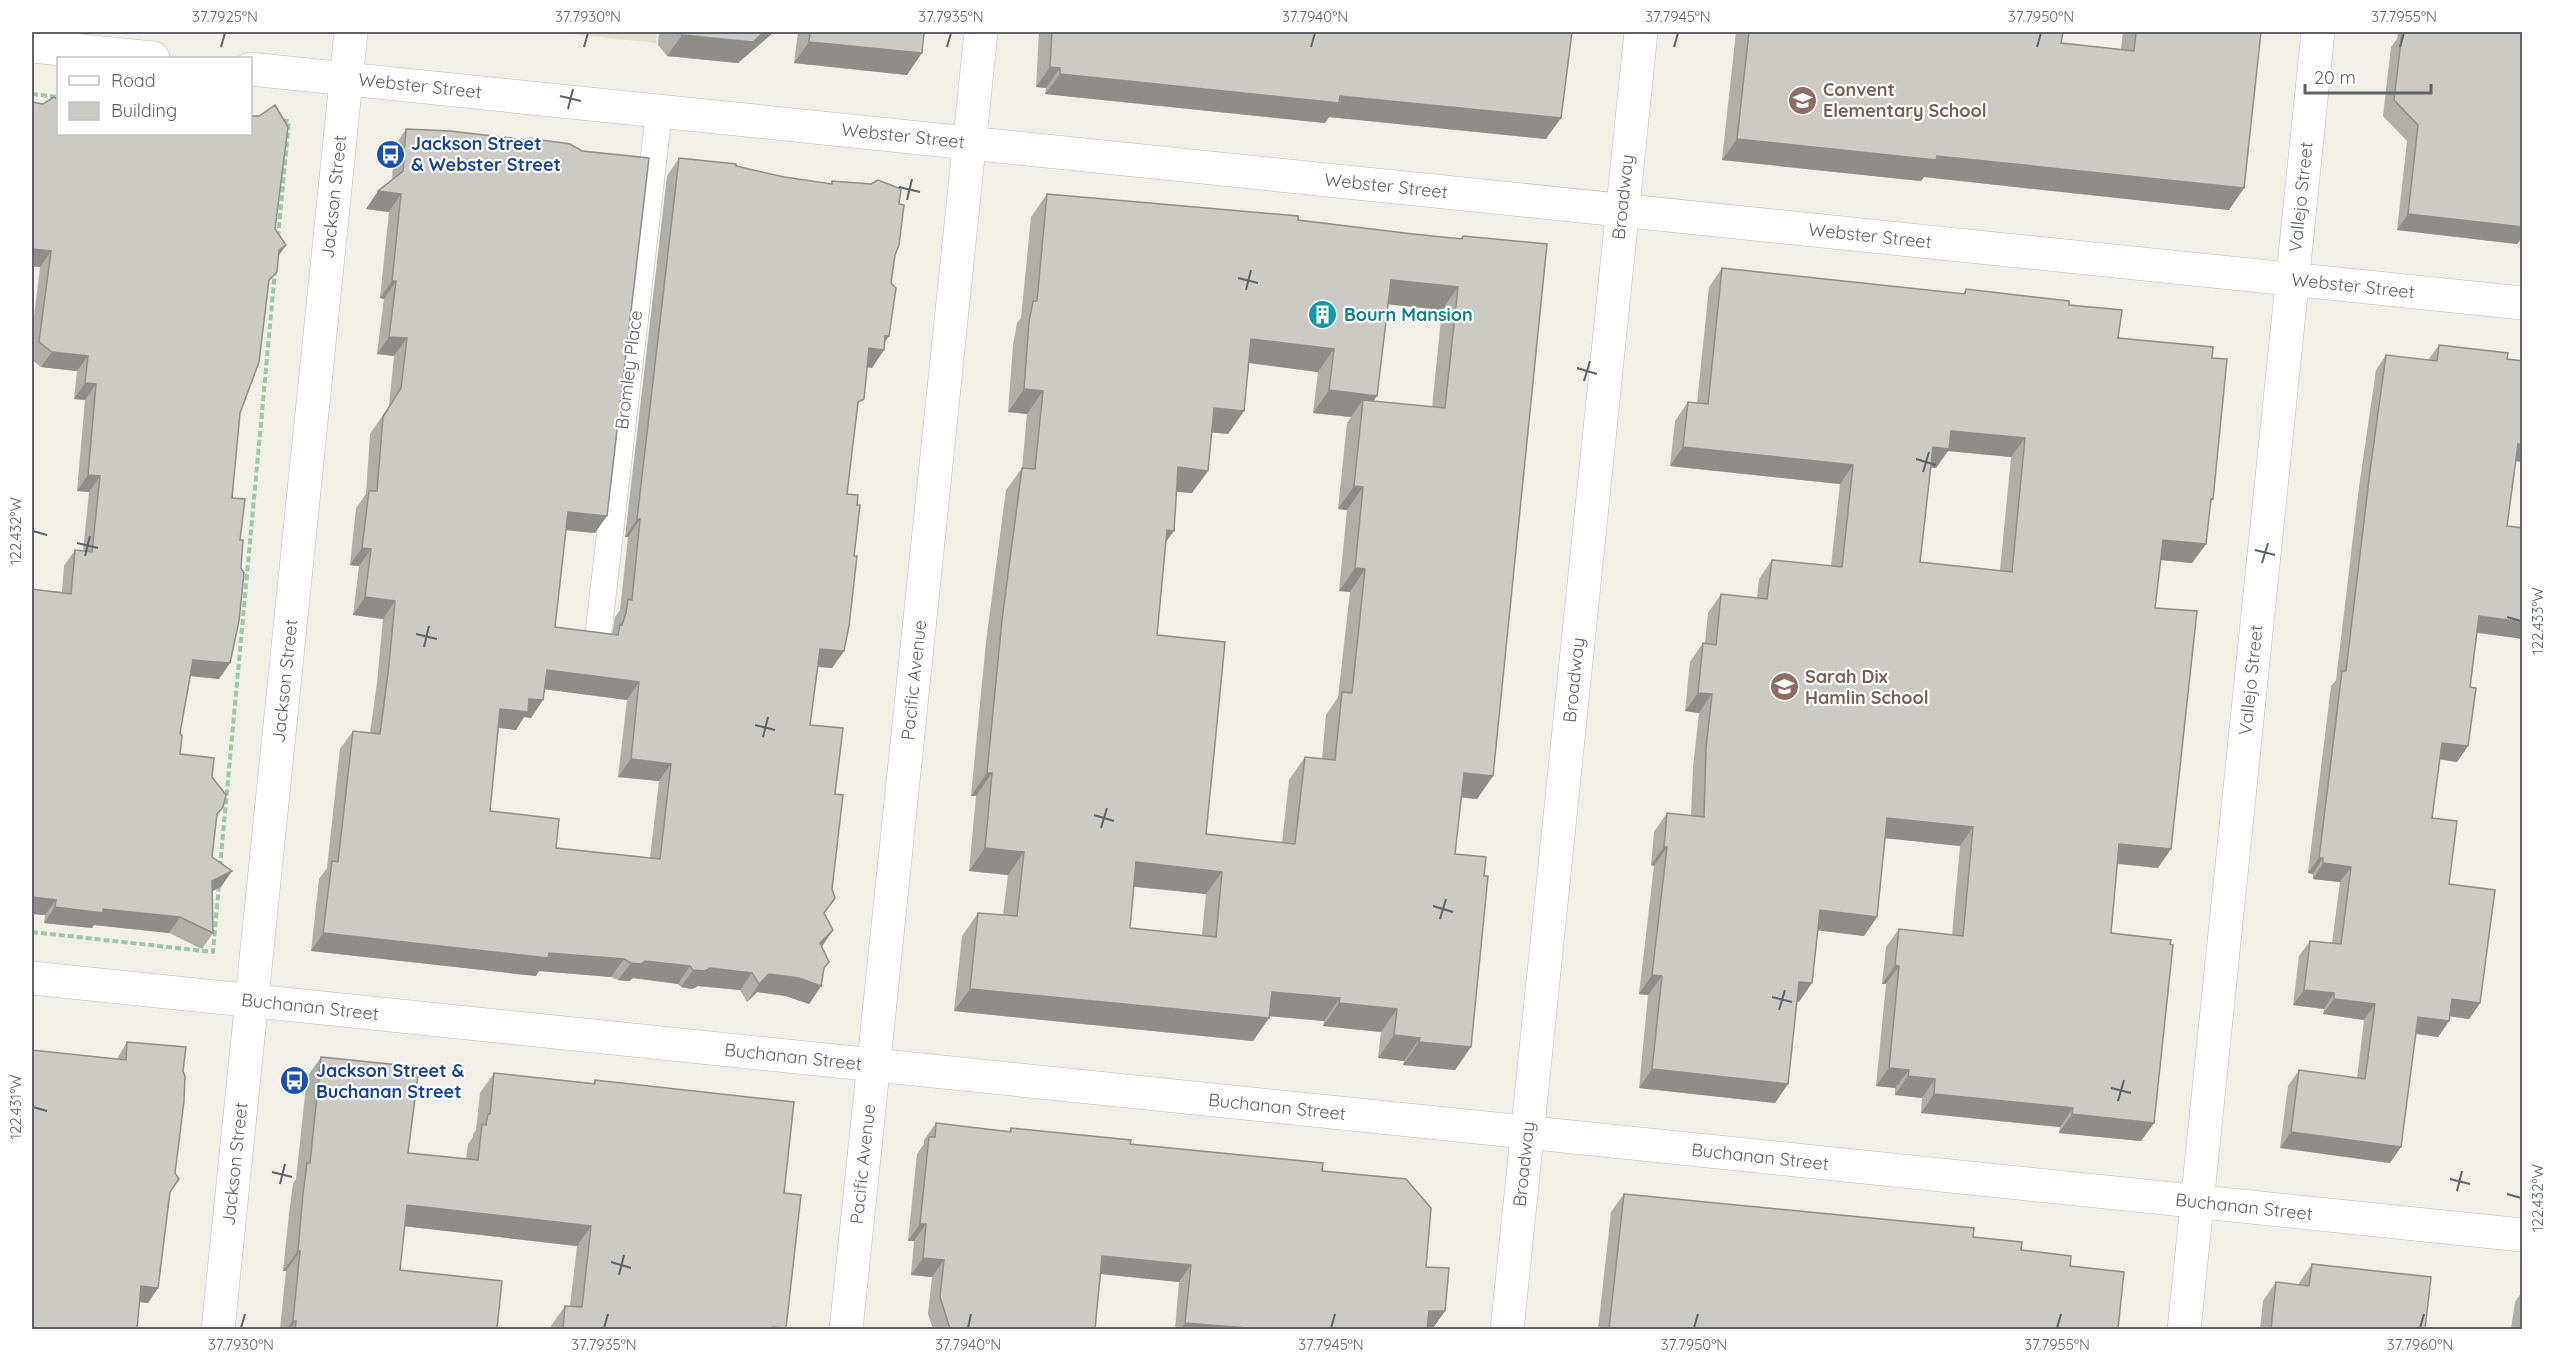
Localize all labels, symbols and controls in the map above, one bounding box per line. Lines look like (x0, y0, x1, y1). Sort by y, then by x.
text: 37.7925°N (192, 7, 258, 26)
text: 37.7930°N (555, 7, 621, 26)
text: 37.7935°N (918, 7, 984, 26)
text: 37.7940°N (1282, 7, 1348, 26)
text: 37.7945°N (1645, 7, 1711, 26)
text: 37.7950°N (2008, 7, 2074, 26)
text: 37.7955°N (2371, 7, 2437, 26)
legend (57, 57, 252, 135)
scale bar (2305, 57, 2431, 95)
text: 20 m (2314, 66, 2356, 89)
street label: Webster Street (357, 68, 483, 103)
text: Road (111, 69, 156, 92)
place label: Convent Elementary School (1823, 78, 1987, 122)
school or university icon: Convent Elementary School (1786, 84, 1818, 116)
text: Building (111, 99, 177, 122)
street label: Webster Street (840, 118, 966, 153)
place label: Jackson Street & Webster Street (411, 132, 561, 176)
street label: Jackson Street (316, 134, 351, 260)
bus stop icon: Jackson Street & Webster Street (374, 138, 406, 170)
street label: Vallejo Street (2283, 141, 2318, 253)
street label: Broadway (1607, 153, 1638, 241)
street label: Webster Street (1323, 168, 1449, 203)
street label: Webster Street (1807, 218, 1933, 253)
street label: Webster Street (2290, 268, 2416, 303)
building icon: Bourn Mansion (1307, 299, 1339, 331)
place label: Bourn Mansion (1344, 303, 1473, 326)
street label: Bromley Place (610, 309, 647, 431)
text: 122.432°W (6, 497, 25, 565)
text: 122.433°W (2528, 587, 2547, 655)
street label: Jackson Street (267, 618, 302, 744)
street label: Pacific Avenue (896, 619, 931, 741)
street label: Vallejo Street (2233, 624, 2268, 736)
street label: Broadway (1558, 636, 1589, 724)
place label: Sarah Dix Hamlin School (1805, 665, 1929, 709)
school or university icon: Sarah Dix Hamlin School (1768, 671, 1800, 703)
street label: Buchanan Street (240, 988, 380, 1025)
street label: Buchanan Street (723, 1038, 863, 1075)
place label: Jackson Street & Buchanan Street (316, 1059, 465, 1103)
bus stop icon: Jackson Street & Buchanan Street (279, 1065, 311, 1097)
text: 122.431°W (6, 1074, 25, 1140)
street label: Buchanan Street (1207, 1088, 1347, 1125)
street label: Jackson Street (217, 1101, 252, 1227)
street label: Pacific Avenue (845, 1103, 880, 1225)
street label: Broadway (1508, 1120, 1539, 1208)
street label: Buchanan Street (1690, 1138, 1830, 1175)
text: 122.432°W (2528, 1164, 2547, 1232)
street label: Buchanan Street (2174, 1188, 2314, 1225)
text: 37.7930°N (208, 1335, 274, 1354)
text: 37.7935°N (571, 1335, 637, 1354)
text: 37.7940°N (935, 1335, 1001, 1354)
text: 37.7945°N (1298, 1335, 1364, 1354)
text: 37.7950°N (1661, 1335, 1727, 1354)
text: 37.7955°N (2024, 1335, 2090, 1354)
text: 37.7960°N (2387, 1335, 2453, 1354)

